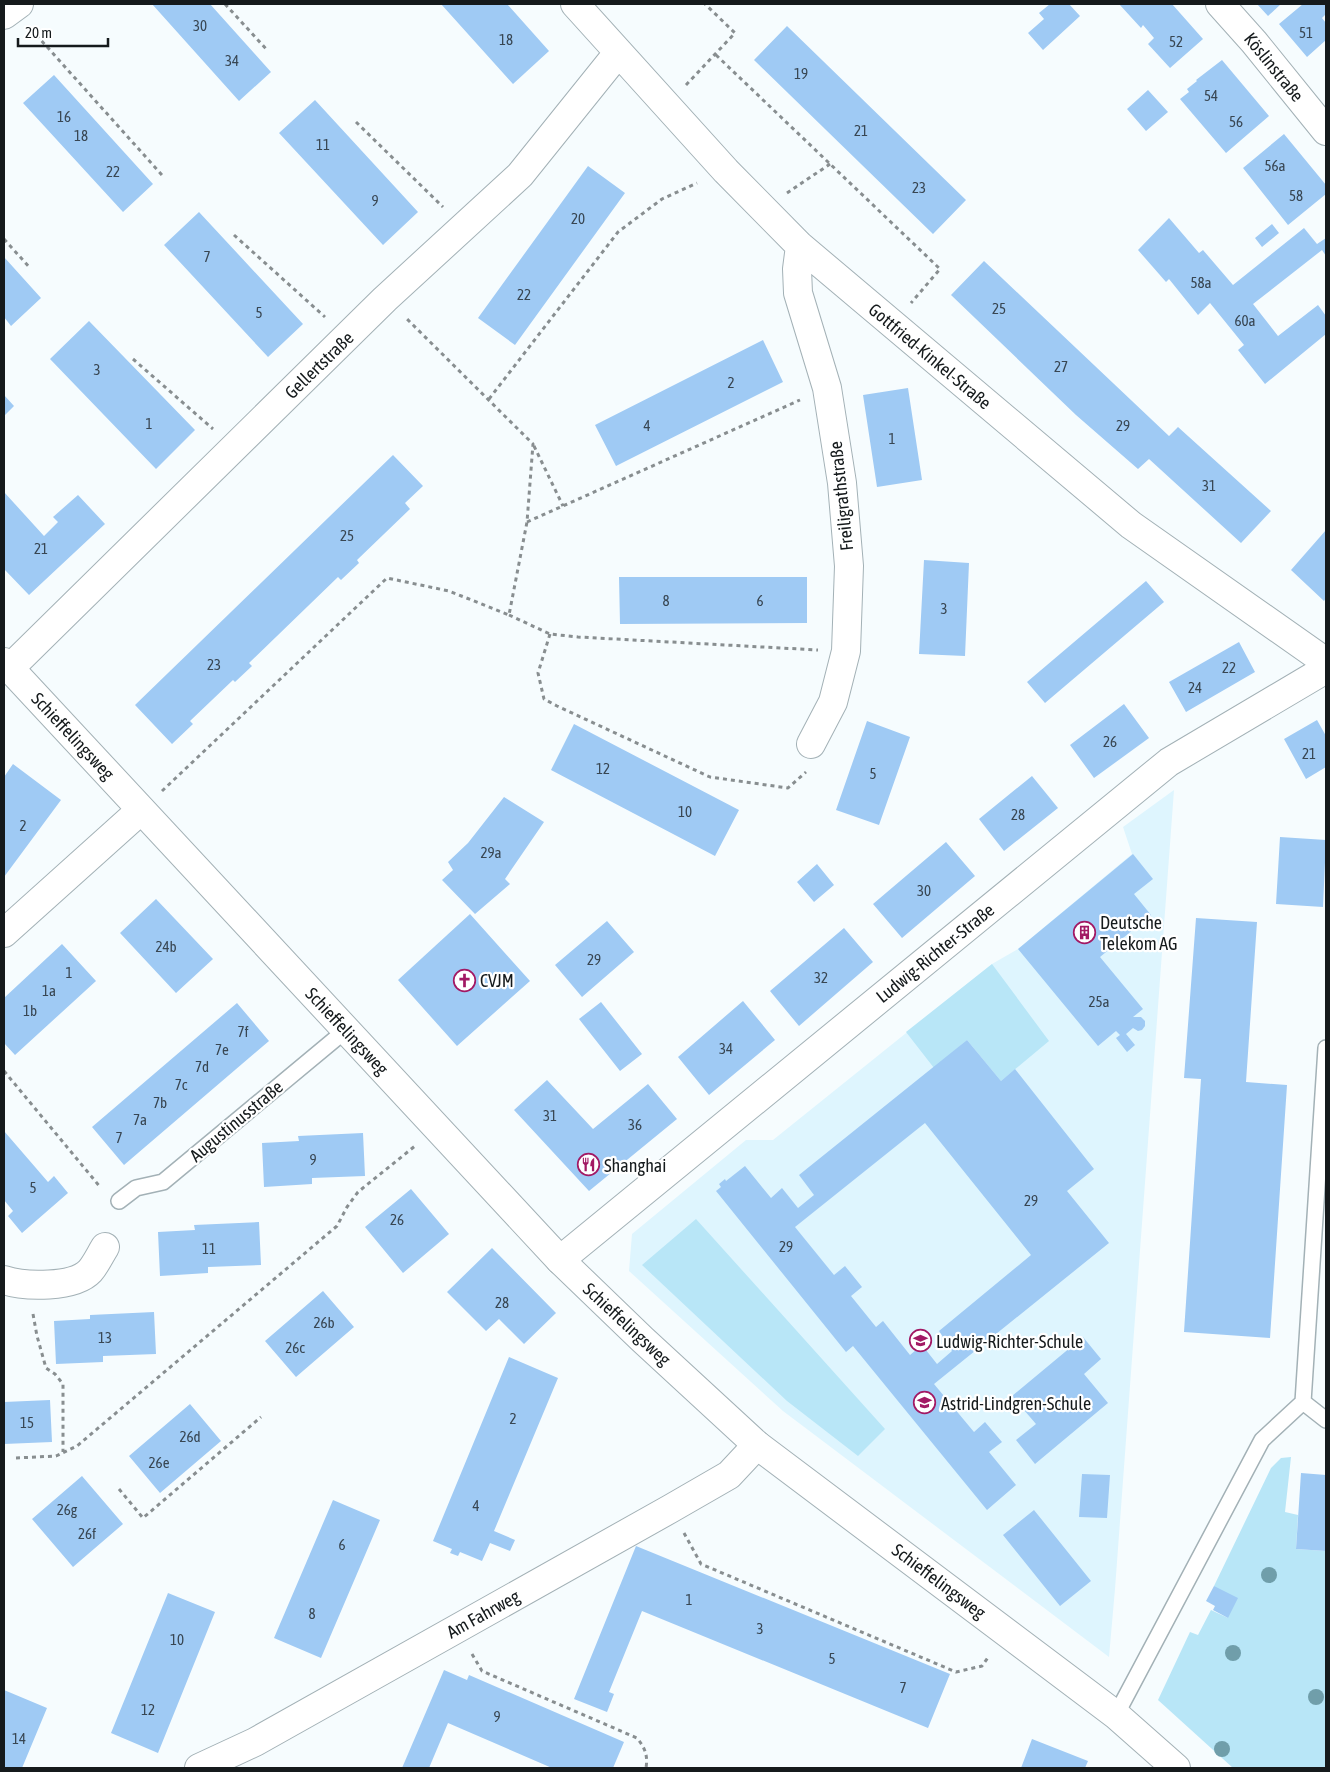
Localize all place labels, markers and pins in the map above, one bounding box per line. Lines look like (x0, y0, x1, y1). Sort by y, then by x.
place label: Deutsche Telekom AG (1100, 912, 1178, 954)
building icon: Deutsche Telekom AG (1072, 920, 1096, 944)
church icon: CVJM (452, 968, 476, 992)
place label: CVJM (480, 970, 514, 991)
restaurant icon: Shanghai (576, 1153, 600, 1177)
place label: Shanghai (604, 1155, 666, 1176)
school or university icon: Ludwig-Richter-Schule (908, 1329, 932, 1353)
place label: Ludwig-Richter-Schule (936, 1331, 1083, 1352)
school or university icon: Astrid-Lindgren-Schule (913, 1391, 937, 1415)
place label: Astrid-Lindgren-Schule (941, 1393, 1091, 1414)

